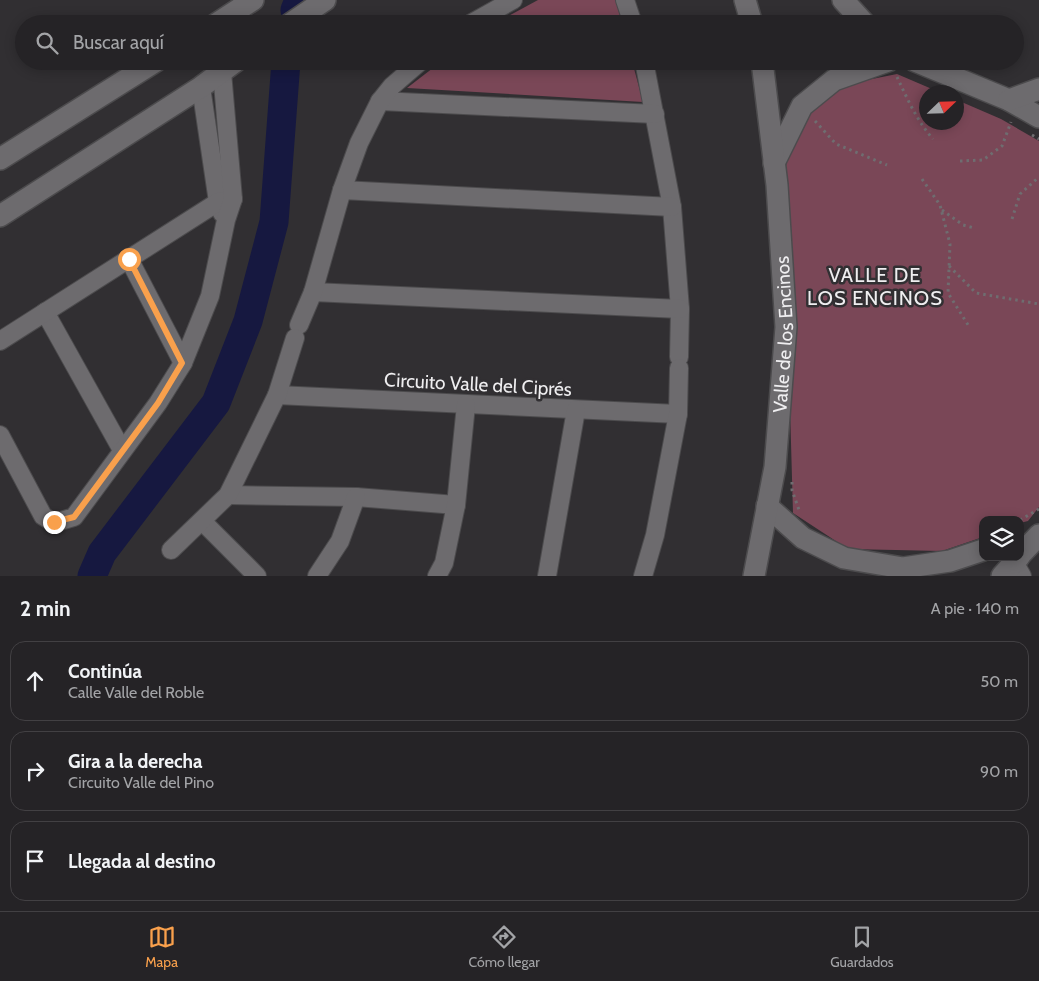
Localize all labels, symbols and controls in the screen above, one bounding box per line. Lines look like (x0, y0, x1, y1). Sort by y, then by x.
search box (15, 15, 1024, 70)
icon: search (33, 29, 61, 57)
text: Buscar aquí (73, 31, 164, 54)
north arrow (919, 85, 964, 130)
route start (118, 248, 141, 271)
street label: Valle de los Encinos (768, 255, 798, 414)
district label: VALLE DE LOS ENCINOS (807, 263, 943, 310)
street label: Circuito Valle del Ciprés (384, 368, 573, 401)
route end (43, 511, 66, 534)
map controls (979, 516, 1024, 561)
button: layers (979, 516, 1024, 561)
text: 2 min (20, 596, 71, 621)
text: A pie · 140 m (931, 599, 1019, 618)
text: Continúa (68, 660, 142, 683)
icon: ahead (21, 667, 49, 695)
text: 50 m (981, 672, 1018, 691)
text: Calle Valle del Roble (68, 683, 204, 702)
text: Gira a la derecha (68, 750, 203, 773)
icon: right (21, 757, 49, 785)
text: 90 m (980, 762, 1018, 781)
text: Circuito Valle del Pino (68, 773, 214, 792)
icon: arrive (21, 847, 49, 875)
text: Llegada al destino (68, 850, 215, 873)
tab: Mapa (145, 923, 178, 971)
tab: Cómo llegar (469, 923, 540, 971)
tab: Guardados (830, 923, 894, 971)

